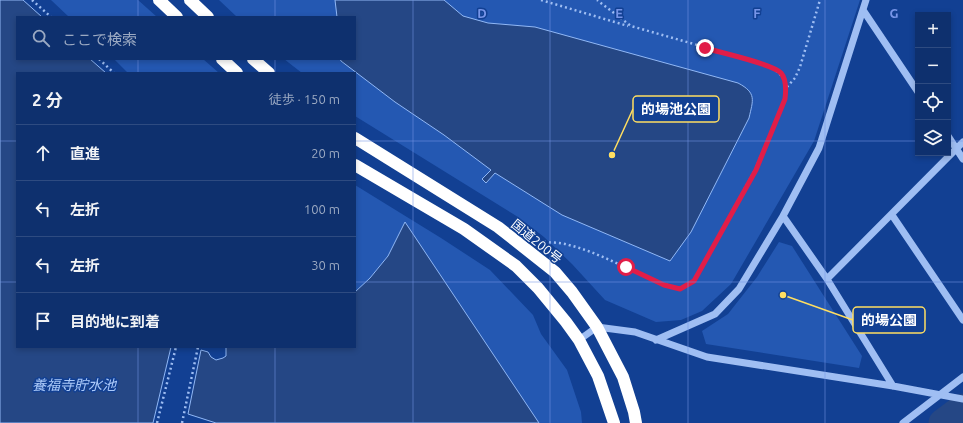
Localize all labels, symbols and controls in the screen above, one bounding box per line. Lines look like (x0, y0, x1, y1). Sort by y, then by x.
text: D (477, 6, 487, 20)
text: E (615, 6, 623, 20)
text: F (753, 6, 761, 20)
text: G (890, 6, 899, 20)
map controls (915, 12, 951, 156)
button: + (915, 12, 951, 48)
search box (16, 16, 356, 60)
icon: search (30, 27, 52, 49)
text: ここで検索 (62, 31, 137, 48)
route end (696, 39, 714, 57)
button: − (915, 48, 951, 84)
button: locate (915, 84, 951, 120)
text: 2 分 (32, 90, 63, 109)
text: 徒歩 · 150 m (269, 92, 340, 106)
callout: 的場池公園 (633, 96, 719, 122)
text: 的場池公園 (641, 101, 711, 117)
button: layers (915, 120, 951, 156)
icon: ahead (32, 142, 54, 164)
text: 直進 (70, 145, 100, 162)
text: 20 m (311, 146, 340, 160)
icon: left (32, 198, 54, 220)
text: 左折 (70, 201, 100, 218)
text: 100 m (304, 202, 340, 216)
street label: 国道200号 (509, 216, 565, 266)
icon: left (32, 254, 54, 276)
text: 左折 (70, 257, 100, 274)
text: 30 m (311, 258, 340, 272)
route start (617, 258, 635, 276)
callout: 的場公園 (853, 307, 925, 333)
icon: arrive (32, 310, 54, 332)
text: 的場公園 (861, 312, 917, 328)
text: 目的地に到着 (70, 313, 160, 330)
water label: 養福寺貯水池 (32, 377, 118, 393)

